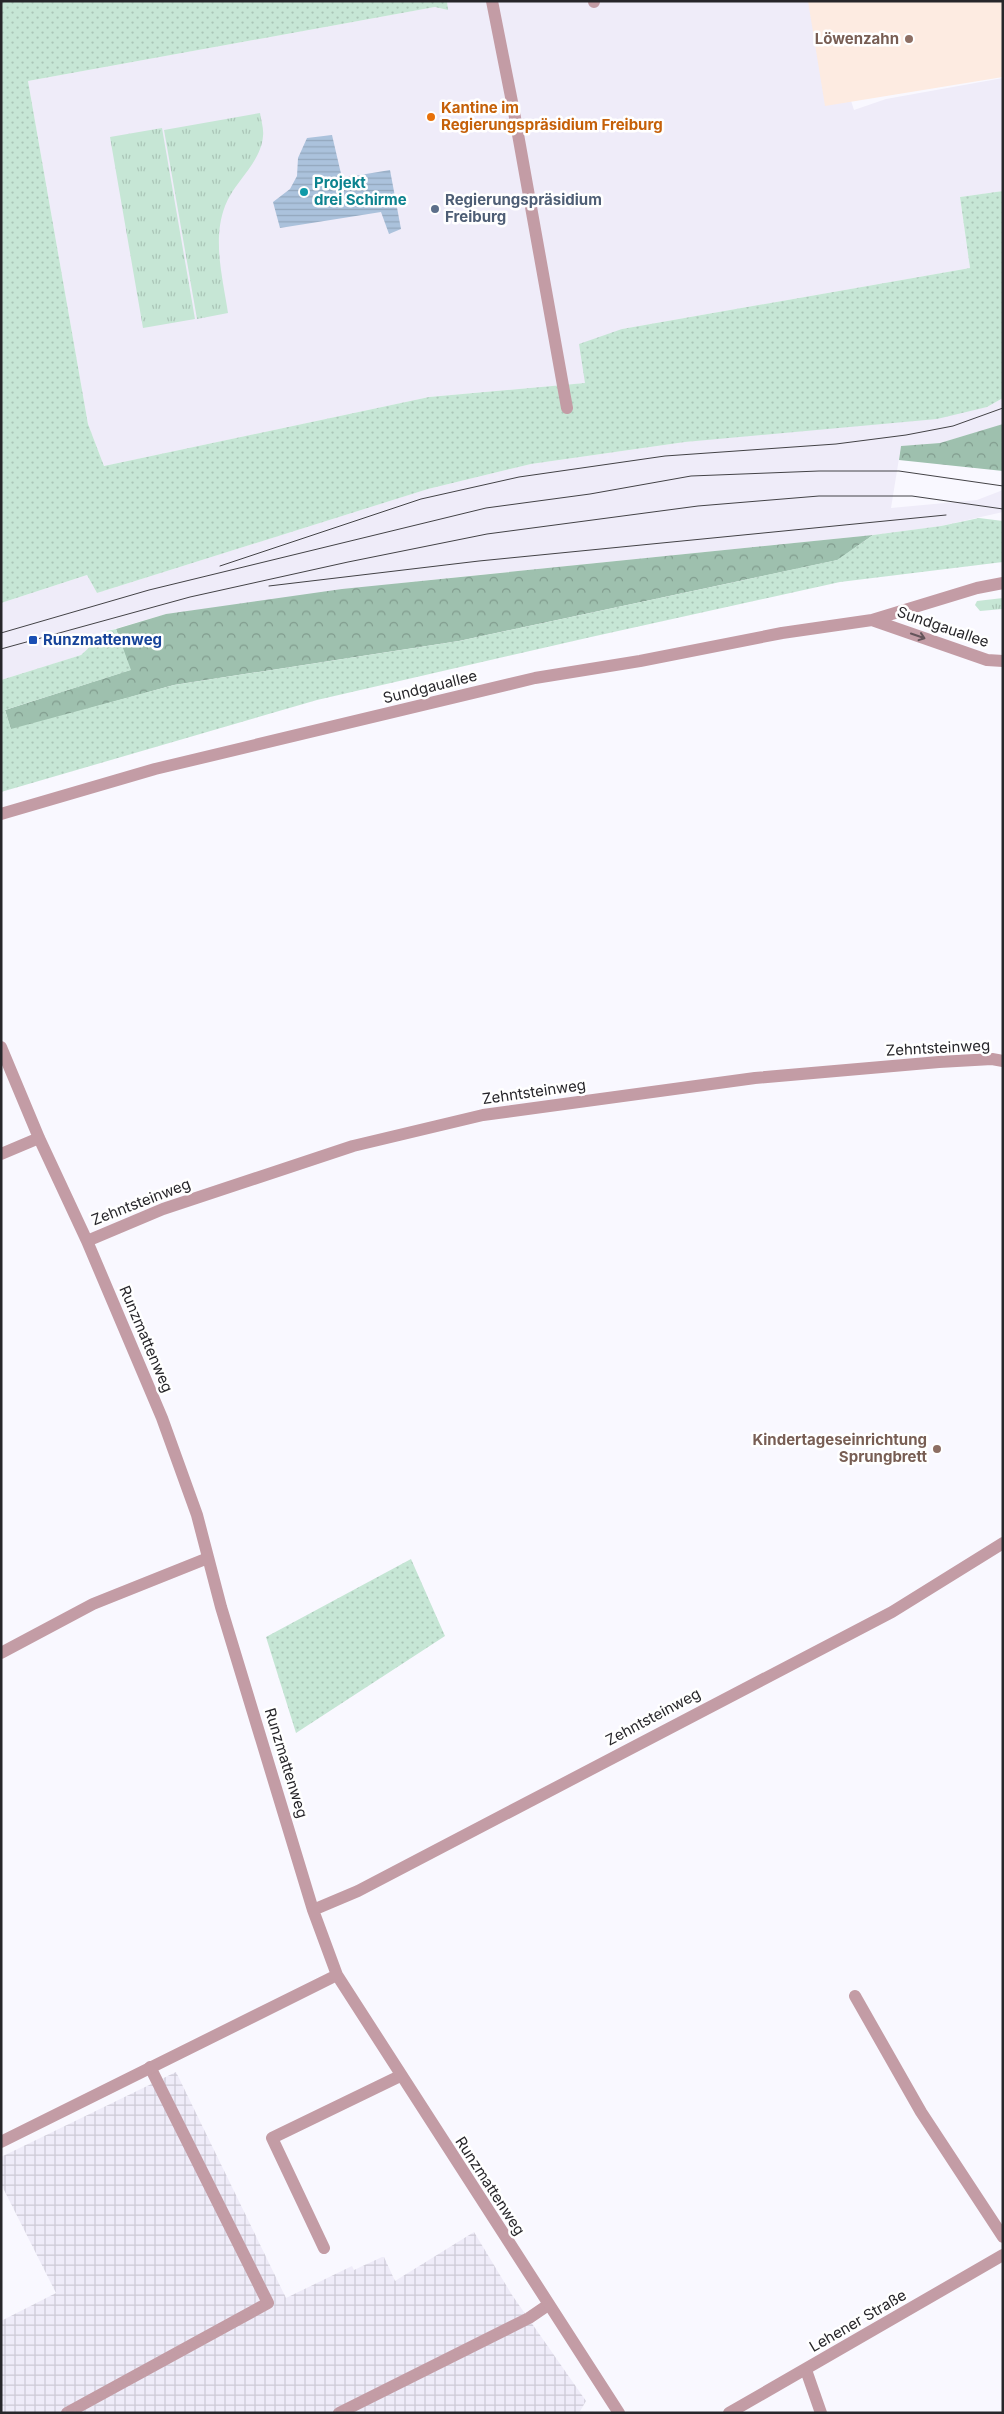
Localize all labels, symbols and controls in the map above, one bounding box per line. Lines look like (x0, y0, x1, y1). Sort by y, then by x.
place label: Löwenzahn (815, 29, 899, 48)
marker: Löwenzahn (903, 33, 915, 45)
place label: Kantine im Regierungspräsidium Freiburg (441, 98, 663, 134)
marker: Kantine im Regierungspräsidium Freiburg (425, 111, 437, 123)
place label: Projekt drei Schirme (314, 173, 407, 209)
marker: Projekt drei Schirme (298, 186, 310, 198)
place label: Regierungspräsidium Freiburg (445, 190, 602, 226)
marker: Regierungspräsidium Freiburg (429, 203, 441, 215)
street label: Sundgauallee (895, 602, 992, 651)
place label: Runzmattenweg (43, 630, 162, 649)
one-way arrow (910, 632, 926, 641)
marker: Runzmattenweg (27, 634, 39, 646)
street label: Sundgauallee (381, 666, 479, 707)
street label: Zehntsteinweg (885, 1035, 991, 1060)
street label: Zehntsteinweg (481, 1075, 587, 1108)
street label: Zehntsteinweg (89, 1174, 193, 1229)
street label: Runzmattenweg (115, 1283, 177, 1395)
place label: Kindertageseinrichtung Sprungbrett (752, 1430, 927, 1466)
marker: Kindertageseinrichtung Sprungbrett (931, 1443, 943, 1455)
street label: Zehntsteinweg (602, 1684, 703, 1749)
street label: Runzmattenweg (261, 1706, 312, 1820)
street label: Runzmattenweg (451, 2133, 529, 2239)
street label: Lehener Straße (806, 2285, 910, 2356)

